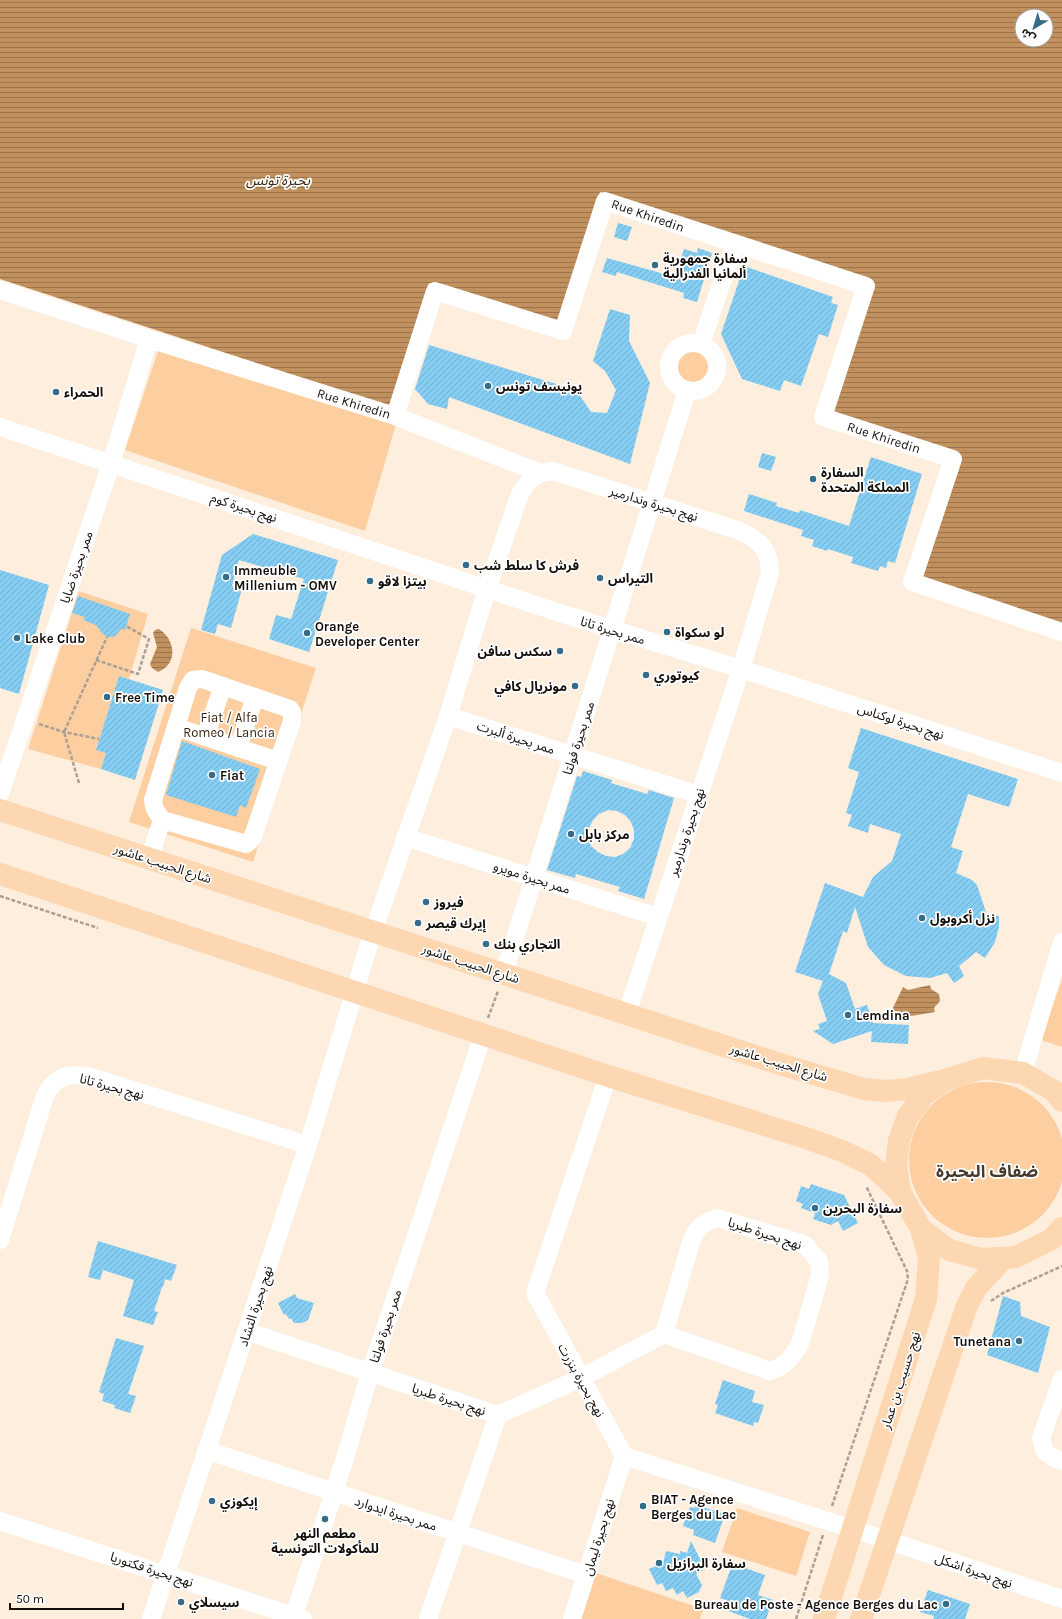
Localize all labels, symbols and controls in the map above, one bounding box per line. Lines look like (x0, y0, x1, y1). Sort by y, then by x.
north arrow (1014, 8, 1054, 48)
text: ش (1018, 26, 1038, 45)
water label: بحيرة تونس (246, 172, 310, 189)
street label: Rue Khiredin (609, 196, 686, 235)
place label: سفارة جمهورية ألمانيا الفدرالية (663, 251, 748, 281)
marker: سفارة جمهورية ألمانيا الفدرالية (650, 260, 660, 270)
place label: يونيسف تونس (496, 379, 582, 394)
marker: يونيسف تونس (483, 381, 493, 391)
place label: الحمراء (64, 385, 103, 400)
street label: Rue Khiredin (315, 385, 392, 422)
marker: الحمراء (51, 387, 61, 397)
street label: Rue Khiredin (845, 419, 922, 456)
place label: السفارة المملكة المتحدة (821, 465, 909, 495)
marker: السفارة المملكة المتحدة (808, 474, 818, 484)
street label: نهج بحيرة وندارمير (606, 483, 700, 527)
street label: نهج بحيرة كوم (208, 490, 279, 528)
street label: ممر بحيرة ضايا (57, 529, 96, 605)
place label: فرش كا سلط شب (474, 558, 579, 573)
marker: فرش كا سلط شب (461, 560, 471, 570)
place label: Immeuble Millenium - OMV (234, 563, 337, 593)
place label: التيراس (608, 571, 653, 586)
marker: Immeuble Millenium - OMV (221, 572, 231, 582)
marker: التيراس (595, 573, 605, 583)
place label: بيتزا لاقو (378, 574, 427, 589)
marker: بيتزا لاقو (365, 576, 375, 586)
street label: ممر بحيرة تانا (579, 613, 647, 648)
place label: Orange Developer Center (315, 619, 420, 649)
place label: لو سكواة (675, 625, 725, 640)
marker: لو سكواة (662, 627, 672, 637)
marker: Orange Developer Center (302, 628, 312, 638)
place label: Lake Club (25, 631, 85, 646)
marker: Lake Club (12, 633, 22, 643)
place label: سكس سافن (478, 644, 552, 659)
marker: سكس سافن (555, 646, 565, 656)
place label: كيوتوري (654, 668, 700, 686)
marker: كيوتوري (641, 670, 651, 680)
place label: مونريال كافي (494, 679, 567, 697)
marker: مونريال كافي (570, 681, 580, 691)
place label: Free Time (115, 690, 175, 705)
marker: Free Time (102, 692, 112, 702)
street label: ممر بحيرة فولتا (560, 699, 597, 777)
street label: نهج بحيرة لوكناس (855, 700, 946, 745)
park label: Fiat / Alfa Romeo / Lancia (183, 710, 275, 740)
street label: ممر بحيرة ألبرت (475, 717, 557, 757)
place label: Fiat (220, 768, 244, 783)
marker: Fiat (207, 770, 217, 780)
street label: نهج بحيرة وندارمير (665, 786, 711, 880)
place label: مركز بابل (579, 827, 630, 842)
marker: مركز بابل (566, 829, 576, 839)
street label: شارع الحبيب عاشور (111, 840, 213, 889)
street label: ممر بحيرة مويرو (491, 858, 572, 897)
place label: فيروز (433, 895, 464, 910)
marker: فيروز (421, 897, 431, 907)
place label: نزل أكروبول (930, 910, 995, 926)
marker: نزل أكروبول (917, 913, 927, 923)
place label: إيرك قيصر (425, 916, 487, 933)
marker: إيرك قيصر (413, 918, 423, 928)
place label: التجاري بنك (494, 937, 560, 955)
marker: التجاري بنك (481, 939, 491, 949)
street label: شارع الحبيب عاشور (419, 940, 521, 989)
place label: Lemdina (856, 1008, 910, 1023)
marker: Lemdina (843, 1010, 853, 1020)
street label: شارع الحبيب عاشور (726, 1040, 829, 1087)
street label: نهج بحيرة تانا (77, 1071, 146, 1105)
district label: ضفاف البحيرة (936, 1161, 1038, 1181)
place label: سفارة البحرين (823, 1201, 902, 1216)
marker: سفارة البحرين (810, 1203, 820, 1213)
street label: نهج بحيرة طبريا (725, 1214, 804, 1255)
street label: نهج بحيرة التشاد (235, 1264, 278, 1349)
street label: ممر بحيرة فولتا (367, 1287, 404, 1365)
street label: نهج حسيب بن عمار (877, 1330, 926, 1432)
place label: Tunetana (954, 1334, 1011, 1349)
marker: Tunetana (1014, 1336, 1024, 1346)
street label: نهج بحيرة بنزرت (552, 1341, 608, 1421)
street label: نهج بحيرة طبريا (409, 1380, 488, 1421)
place label: BIAT - Agence Berges du Lac (651, 1492, 736, 1522)
street label: ممر بحيرة ايدوارد (353, 1493, 439, 1534)
place label: إيكوزي (220, 1494, 258, 1512)
marker: إيكوزي (207, 1496, 217, 1506)
street label: نهج بحيرة ليمان (580, 1497, 620, 1578)
marker: BIAT - Agence Berges du Lac (638, 1501, 648, 1511)
marker: مطعم النهر للمأكولات التونسية (320, 1514, 330, 1524)
place label: مطعم النهر للمأكولات التونسية (271, 1526, 379, 1556)
street label: نهج بحيرة فكتوريا (107, 1549, 195, 1593)
street label: نهج بحيرة اشكل (932, 1550, 1014, 1594)
place label: سفارة البرازيل (667, 1556, 746, 1571)
marker: سفارة البرازيل (654, 1558, 664, 1568)
scale bar (10, 1585, 123, 1611)
text: 50 m (16, 1592, 44, 1606)
place label: سيسلاي (189, 1595, 239, 1613)
marker: سيسلاي (176, 1597, 186, 1607)
place label: Bureau de Poste - Agence Berges du Lac (694, 1597, 938, 1612)
marker: Bureau de Poste - Agence Berges du Lac (941, 1599, 951, 1609)

